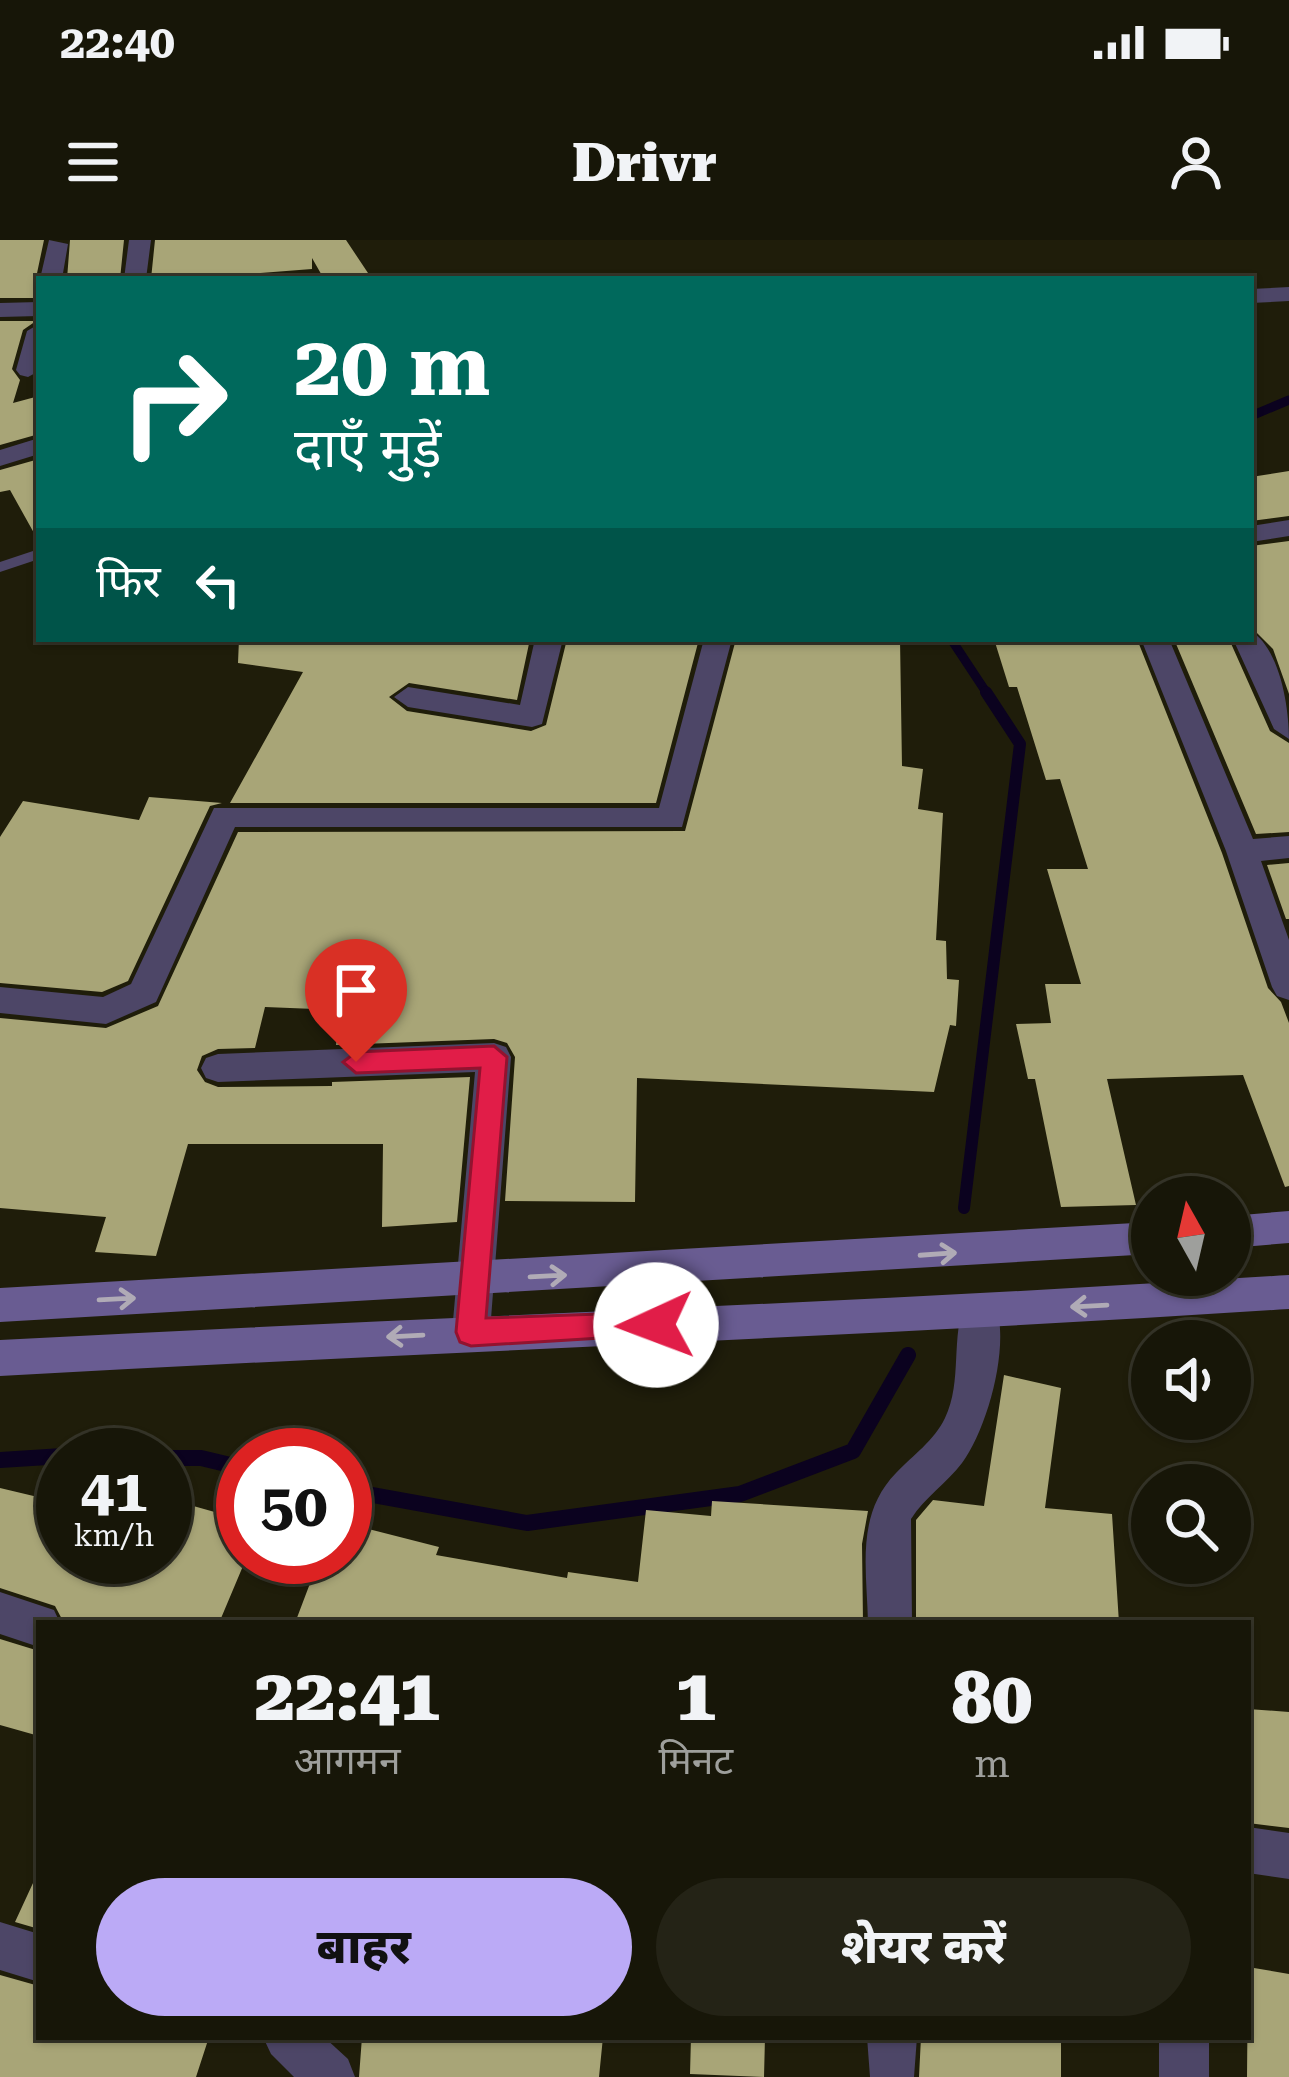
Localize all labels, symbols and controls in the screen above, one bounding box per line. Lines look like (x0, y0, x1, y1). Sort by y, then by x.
text: 22:40 (60, 16, 175, 69)
icon: menu (60, 129, 126, 195)
icon: person (1163, 129, 1229, 195)
text: Drivr (572, 131, 717, 194)
text: 20 m (294, 317, 490, 415)
icon: right (96, 324, 252, 480)
text: दाएँ मुड़ें (294, 417, 441, 480)
icon: left (185, 552, 251, 618)
text: फिर (96, 555, 161, 608)
pin (305, 939, 407, 1062)
icon: arrive (323, 957, 389, 1023)
north arrow (1131, 1176, 1251, 1296)
map controls (1131, 1176, 1251, 1584)
one-way arrow (918, 1242, 957, 1265)
position arrow (593, 1262, 719, 1388)
one-way arrow (528, 1264, 567, 1287)
one-way arrow (97, 1287, 136, 1310)
one-way arrow (1070, 1295, 1109, 1318)
button: sound (1131, 1320, 1251, 1440)
one-way arrow (386, 1325, 425, 1348)
speed limit sign: 50 (216, 1428, 372, 1584)
text: 41 (80, 1455, 148, 1526)
button: search (1131, 1464, 1251, 1584)
text: km/h (74, 1518, 154, 1553)
text: 22:41 (255, 1653, 440, 1738)
text: 1 (676, 1653, 716, 1738)
text: 80 (952, 1656, 1032, 1741)
text: आगमन (294, 1738, 401, 1784)
text: मिनट (658, 1738, 733, 1784)
text: m (974, 1741, 1010, 1787)
button: बाहर (96, 1878, 632, 2016)
button: शेयर करें (656, 1878, 1191, 2016)

